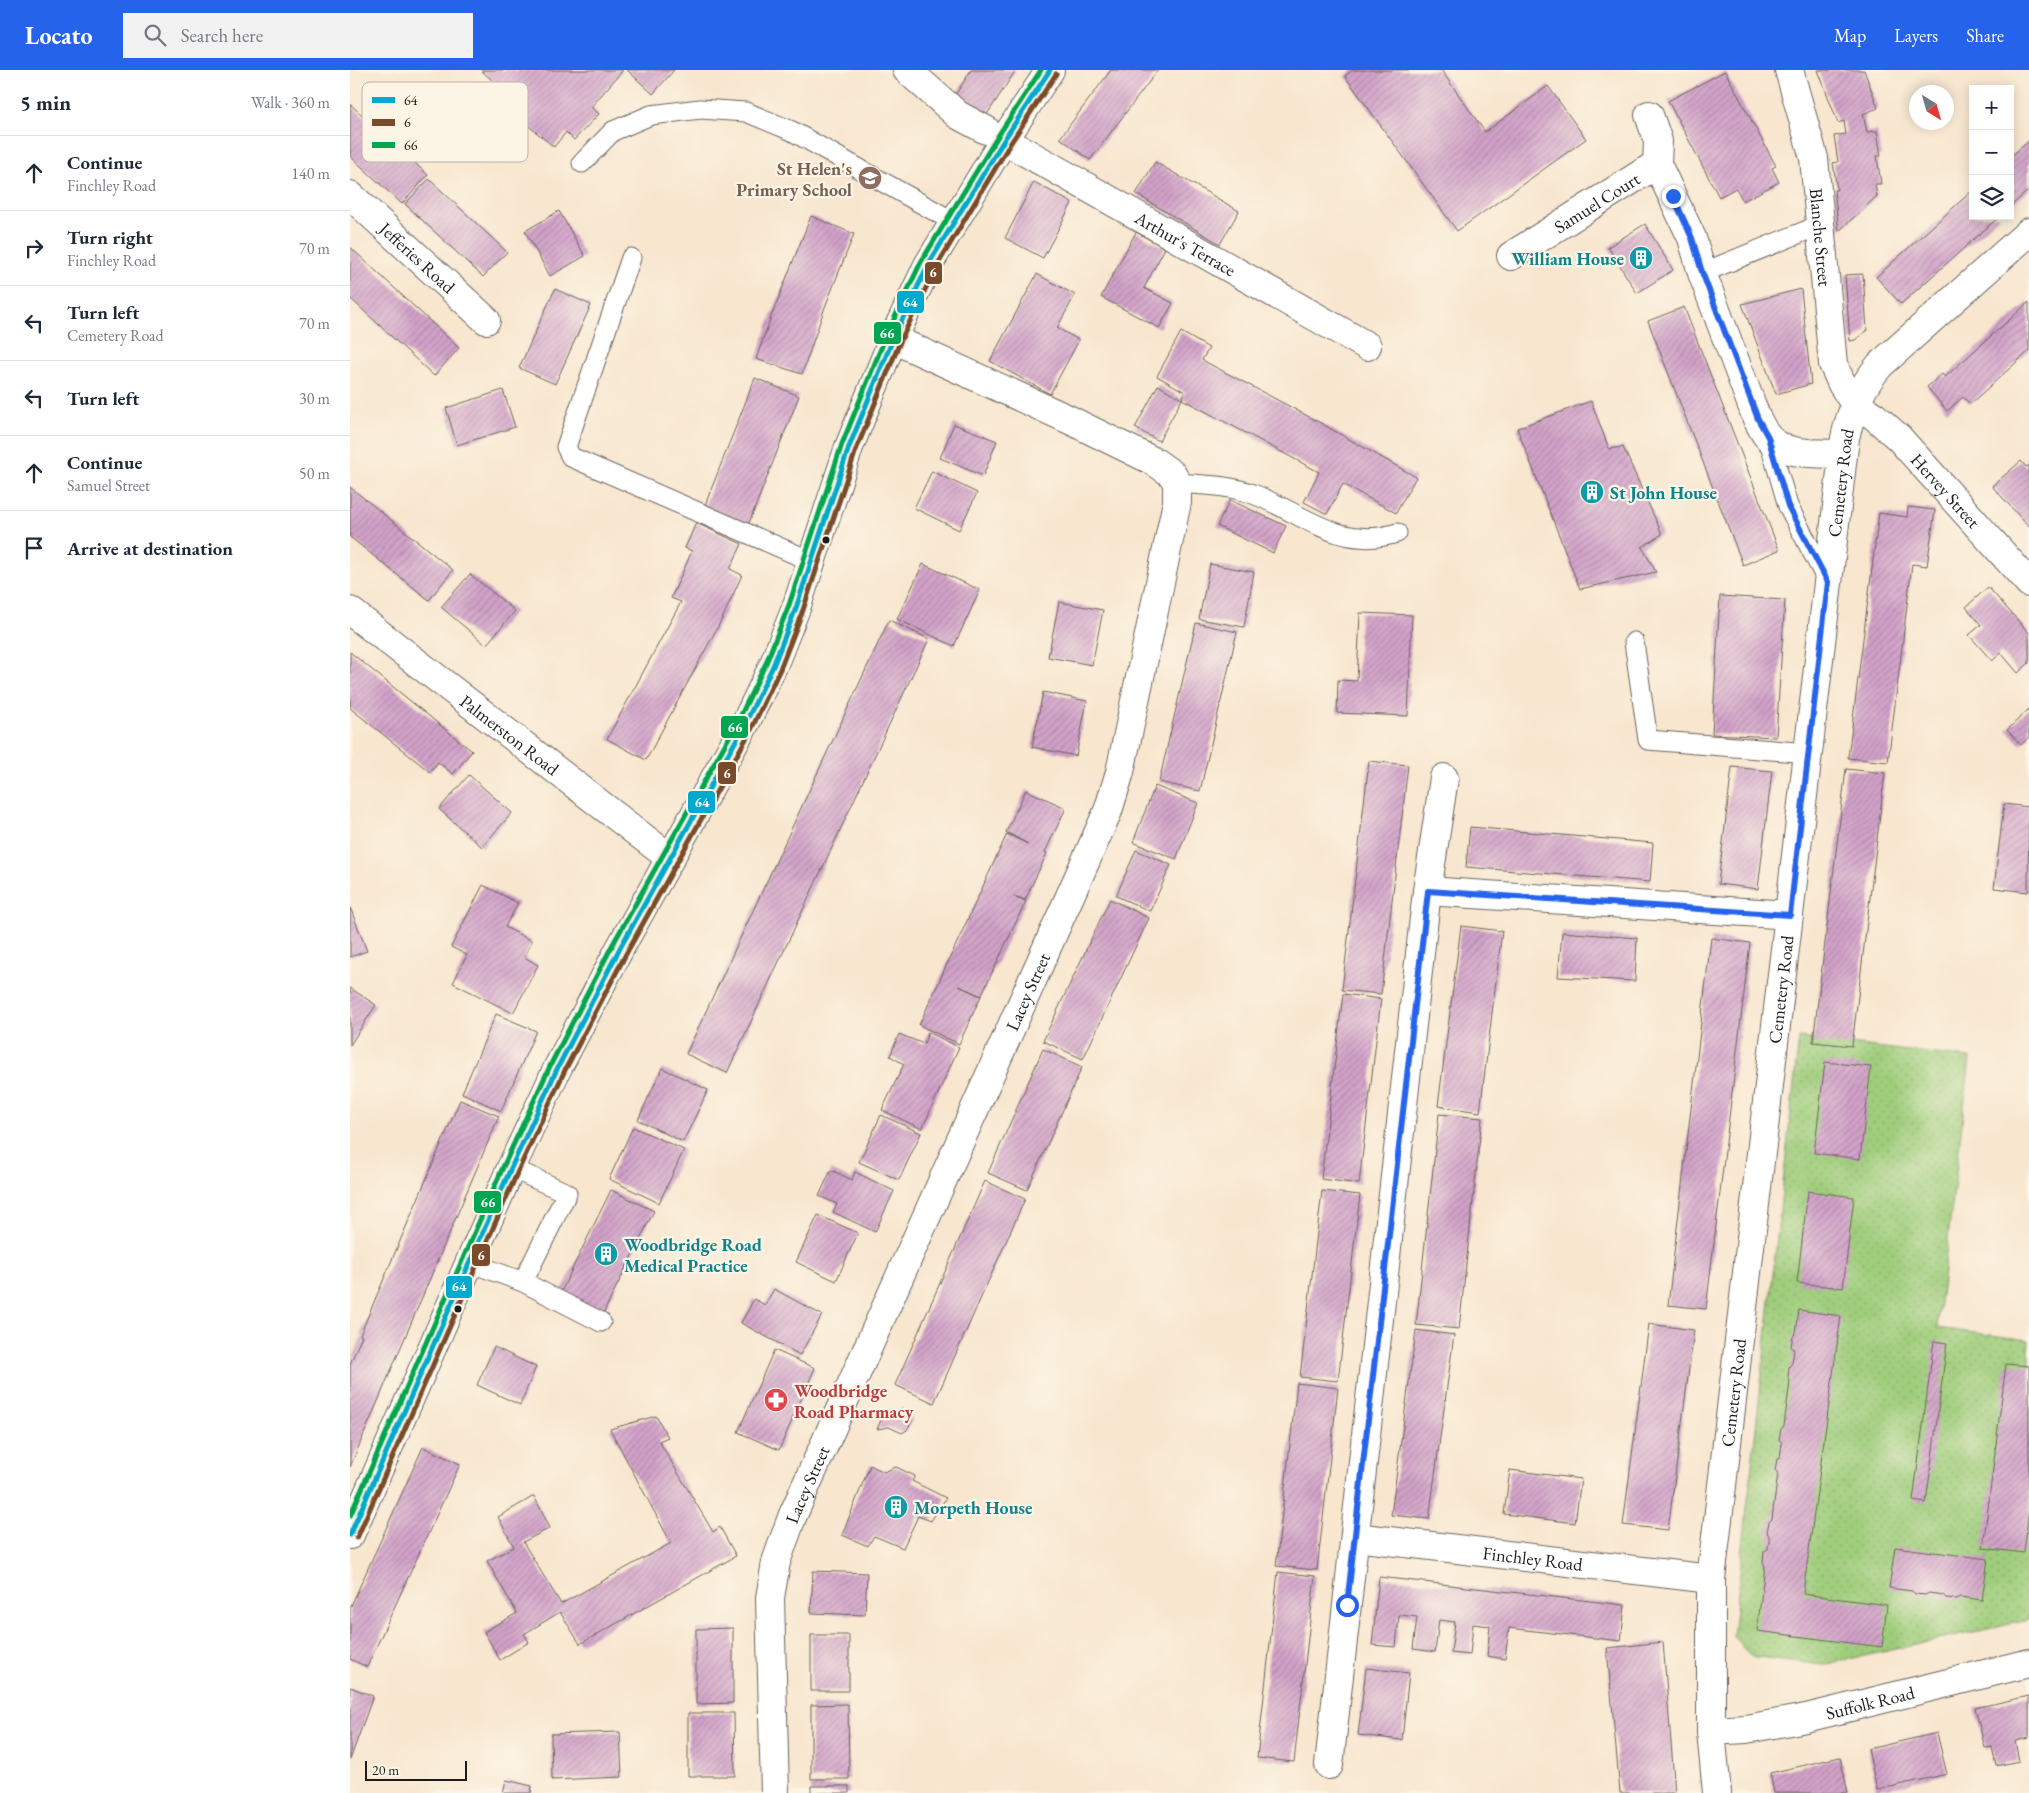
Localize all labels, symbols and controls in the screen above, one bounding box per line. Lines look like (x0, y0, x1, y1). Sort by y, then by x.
search box (123, 13, 473, 58)
text: Locato (25, 20, 93, 51)
icon: search (141, 21, 169, 49)
text: Search here (181, 23, 263, 48)
text: Map (1834, 24, 1866, 47)
text: Layers (1894, 24, 1938, 47)
text: Share (1966, 24, 2004, 47)
legend (362, 82, 528, 162)
north arrow (1909, 85, 1954, 130)
map controls (1969, 85, 2014, 220)
button: + (1969, 85, 2014, 130)
text: 5 min (20, 89, 71, 116)
text: 64 (404, 91, 418, 109)
text: Walk · 360 m (251, 92, 330, 113)
text: 6 (404, 113, 411, 131)
button: − (1969, 130, 2014, 175)
text: 66 (404, 136, 418, 154)
text: Continue (67, 150, 142, 175)
place label: St Helen's Primary School (736, 157, 852, 201)
icon: ahead (20, 159, 48, 187)
text: 140 m (291, 163, 330, 184)
school or university icon: St Helen's Primary School (857, 165, 883, 191)
street label: Samuel Court (1549, 166, 1644, 238)
text: Finchley Road (67, 175, 156, 196)
button: layers (1969, 175, 2014, 220)
route end (1662, 185, 1685, 208)
street label: Blanche Street (1805, 187, 1837, 288)
street label: Arthur's Terrace (1130, 205, 1240, 281)
street label: Jefferies Road (374, 215, 461, 298)
text: Turn right (67, 225, 153, 250)
icon: right (20, 234, 48, 262)
text: 70 m (299, 238, 330, 259)
building icon: William House (1628, 245, 1654, 271)
place label: William House (1511, 247, 1624, 270)
text: Finchley Road (67, 250, 156, 271)
line badge: 6 (924, 261, 943, 285)
text: 6 (929, 263, 937, 281)
line badge: 64 (896, 290, 925, 314)
text: 64 (903, 293, 918, 311)
text: Turn left (67, 300, 139, 325)
icon: left (20, 309, 48, 337)
text: 70 m (299, 313, 330, 334)
line badge: 66 (873, 321, 902, 345)
text: 66 (880, 324, 895, 342)
text: Cemetery Road (67, 325, 164, 346)
icon: left (20, 384, 48, 412)
text: Turn left (67, 386, 139, 411)
text: 30 m (299, 388, 330, 409)
street label: Cemetery Road (1822, 425, 1858, 538)
street label: Hervey Street (1906, 448, 1986, 533)
text: Continue (67, 450, 142, 475)
icon: ahead (20, 459, 48, 487)
text: 50 m (299, 463, 330, 484)
text: Samuel Street (67, 475, 150, 496)
building icon: St John House (1579, 479, 1605, 505)
place label: St John House (1610, 481, 1718, 504)
icon: arrive (20, 534, 48, 562)
unlabelled marker (821, 535, 831, 545)
text: Arrive at destination (67, 536, 233, 561)
street label: Palmerston Road (456, 689, 565, 780)
line badge: 66 (720, 715, 749, 739)
text: 66 (728, 718, 743, 736)
line badge: 6 (717, 761, 737, 785)
text: 6 (723, 764, 731, 782)
line badge: 64 (687, 790, 716, 814)
text: 64 (695, 793, 710, 811)
street label: Cemetery Road (1762, 933, 1798, 1045)
street label: Lacey Street (1000, 949, 1055, 1034)
line badge: 66 (473, 1190, 502, 1214)
text: 66 (481, 1193, 496, 1211)
place label: Woodbridge Road Medical Practice (624, 1233, 762, 1277)
building icon: Woodbridge Road Medical Practice (593, 1241, 619, 1267)
line badge: 6 (471, 1243, 491, 1267)
text: 6 (477, 1246, 485, 1264)
line badge: 64 (445, 1275, 473, 1299)
text: 64 (452, 1277, 467, 1295)
unlabelled marker (453, 1304, 463, 1314)
street label: Cemetery Road (1715, 1336, 1751, 1448)
place label: Woodbridge Road Pharmacy (794, 1379, 914, 1423)
pharmacy icon: Woodbridge Road Pharmacy (763, 1387, 789, 1413)
street label: Lacey Street (779, 1442, 834, 1526)
building icon: Morpeth House (883, 1494, 909, 1520)
place label: Morpeth House (914, 1496, 1033, 1519)
street label: Finchley Road (1482, 1541, 1585, 1575)
route start (1336, 1594, 1359, 1617)
street label: Suffolk Road (1823, 1680, 1918, 1724)
scale bar (365, 1758, 468, 1781)
text: 20 m (372, 1761, 399, 1779)

